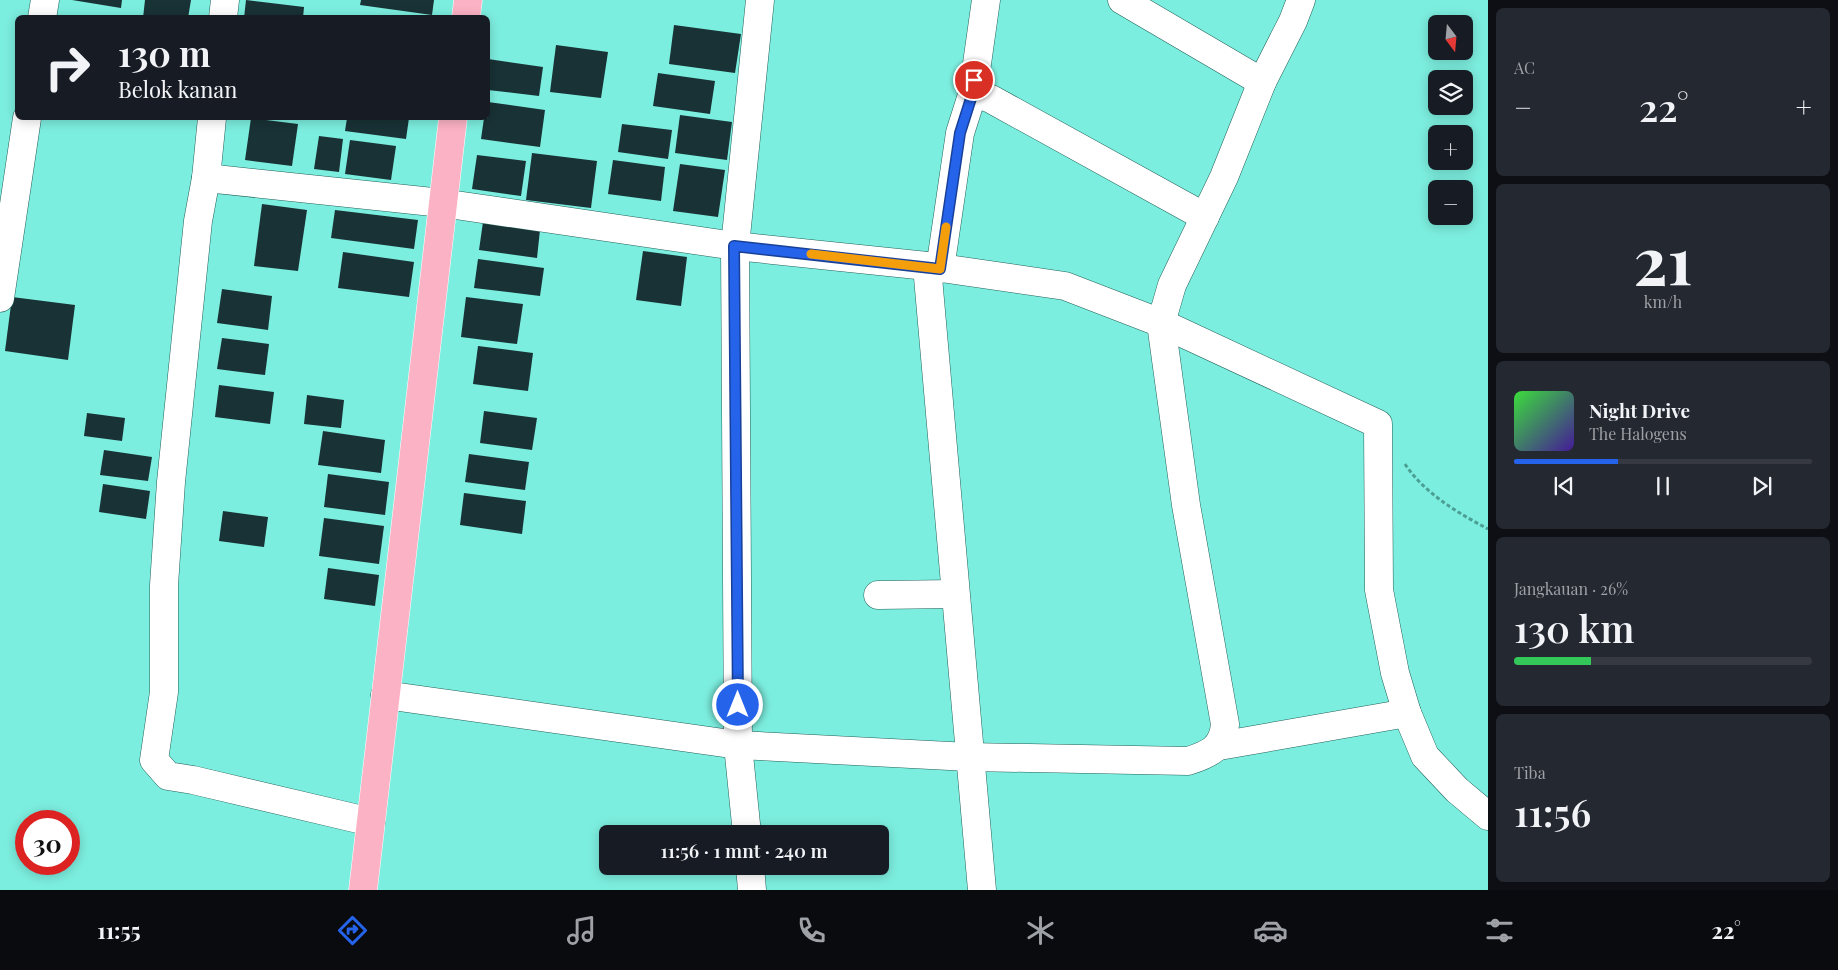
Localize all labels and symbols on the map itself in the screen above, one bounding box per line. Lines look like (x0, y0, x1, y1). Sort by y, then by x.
north arrow (1428, 15, 1472, 60)
pin (953, 59, 995, 101)
position arrow (711, 678, 763, 730)
speed limit sign: 30 (15, 810, 80, 875)

